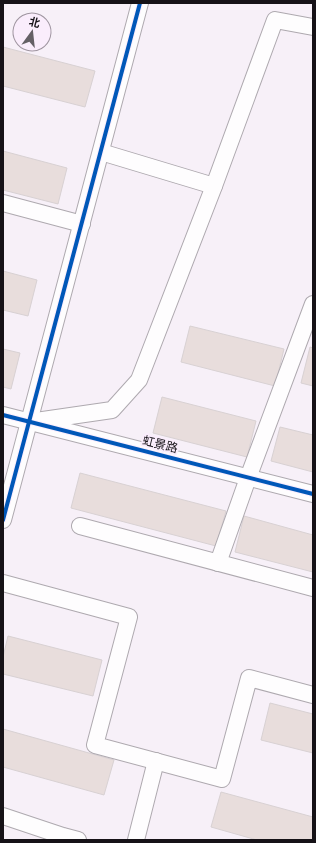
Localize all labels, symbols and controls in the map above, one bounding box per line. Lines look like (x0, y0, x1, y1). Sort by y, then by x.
north arrow (12, 12, 52, 52)
text: 北 (27, 15, 41, 31)
street label: 虹景路 (141, 433, 179, 457)

